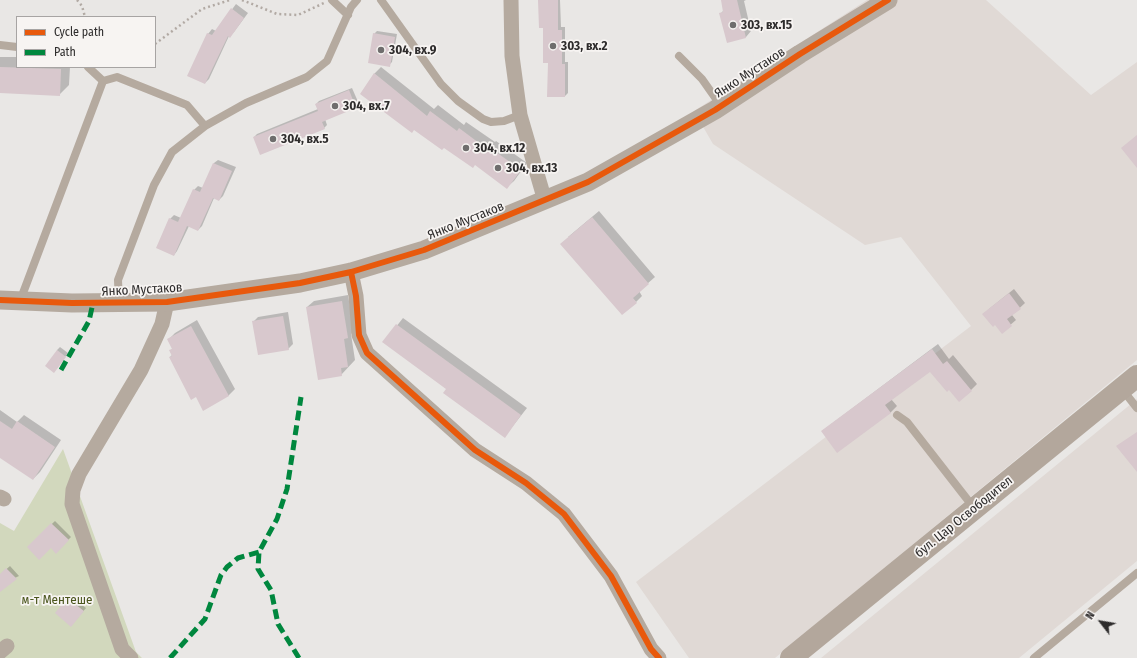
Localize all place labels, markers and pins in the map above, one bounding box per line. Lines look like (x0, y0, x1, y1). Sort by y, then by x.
place label: 303, вх.15 (741, 17, 792, 33)
marker: 303, вх.15 (728, 20, 738, 30)
place label: 303, вх.2 (561, 38, 607, 54)
marker: 303, вх.2 (548, 41, 558, 51)
place label: 304, вх.9 (389, 42, 437, 58)
marker: 304, вх.9 (376, 45, 386, 55)
place label: 304, вх.7 (343, 98, 390, 114)
marker: 304, вх.7 (330, 101, 340, 111)
place label: 304, вх.5 (281, 131, 329, 147)
marker: 304, вх.5 (268, 134, 278, 144)
place label: 304, вх.12 (474, 140, 525, 156)
marker: 304, вх.12 (461, 143, 471, 153)
place label: 304, вх.13 (506, 160, 557, 176)
marker: 304, вх.13 (493, 163, 503, 173)

